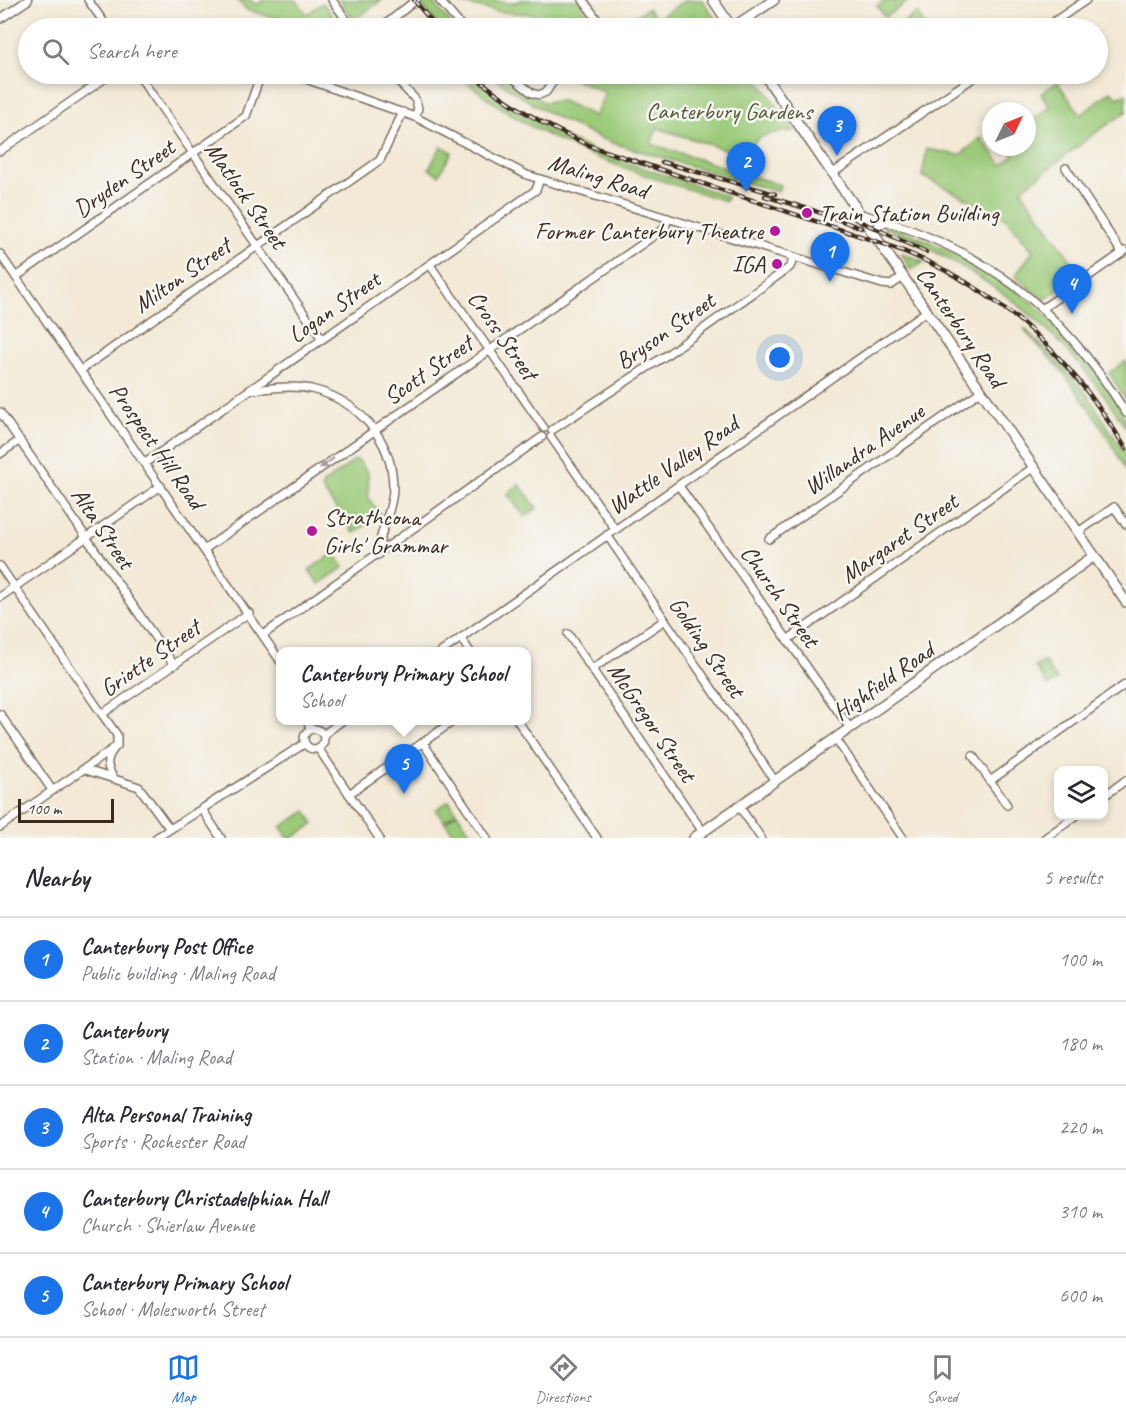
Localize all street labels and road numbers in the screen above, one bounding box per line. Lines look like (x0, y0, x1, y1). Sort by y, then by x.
street label: Dryden Street (68, 131, 182, 224)
street label: Matlock Street (198, 136, 295, 256)
street label: Maling Road (545, 147, 655, 206)
street label: Milton Street (128, 229, 239, 319)
street label: Canterbury Road (910, 261, 1014, 396)
street label: Logan Street (282, 263, 387, 349)
street label: Cross Street (461, 284, 546, 388)
street label: Bryson Street (610, 285, 722, 376)
street label: Scott Street (378, 327, 481, 411)
street label: Prospect Hill Road (103, 377, 213, 518)
street label: Willandra Avenue (798, 395, 932, 501)
street label: Wattle Valley Road (602, 407, 747, 521)
street label: Alta Street (65, 481, 142, 576)
street label: Margaret Street (834, 485, 965, 589)
street label: Church Street (734, 539, 827, 654)
street label: Golding Street (662, 591, 753, 705)
street label: Griotte Street (94, 611, 208, 703)
street label: Highfield Road (827, 633, 942, 727)
street label: McGregor Street (601, 657, 704, 789)

